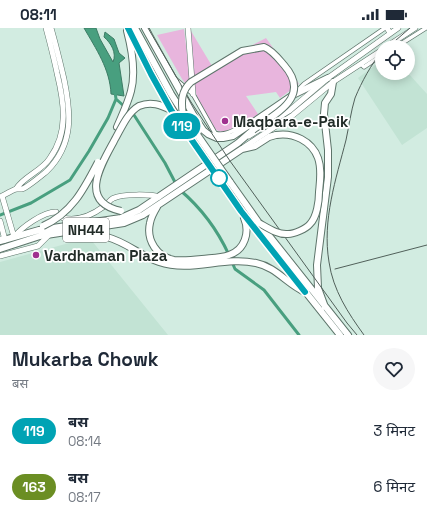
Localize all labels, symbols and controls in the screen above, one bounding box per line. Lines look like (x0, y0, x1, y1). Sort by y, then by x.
text: 08:11 (20, 5, 57, 24)
map controls (375, 40, 415, 80)
button: locate (375, 40, 415, 80)
place label: Maqbara-e-Paik (233, 112, 349, 131)
line badge: 119 (159, 113, 205, 139)
marker: Maqbara-e-Paik (220, 116, 230, 126)
text: 119 (171, 117, 193, 135)
unlabelled marker (210, 169, 228, 187)
road number: NH44 (63, 218, 109, 242)
place label: Vardhaman Plaza (44, 246, 168, 265)
marker: Vardhaman Plaza (31, 250, 41, 260)
text: Mukarba Chowk (12, 347, 159, 372)
button: heart (373, 348, 415, 390)
text: बस (12, 375, 28, 392)
text: बस (68, 412, 88, 431)
text: 3 मिनट (373, 421, 415, 440)
text: 119 (23, 422, 45, 440)
text: 08:14 (68, 433, 101, 450)
text: बस (68, 468, 88, 487)
text: 6 मिनट (373, 477, 415, 496)
text: 163 (22, 478, 46, 496)
text: 08:17 (68, 489, 101, 506)

